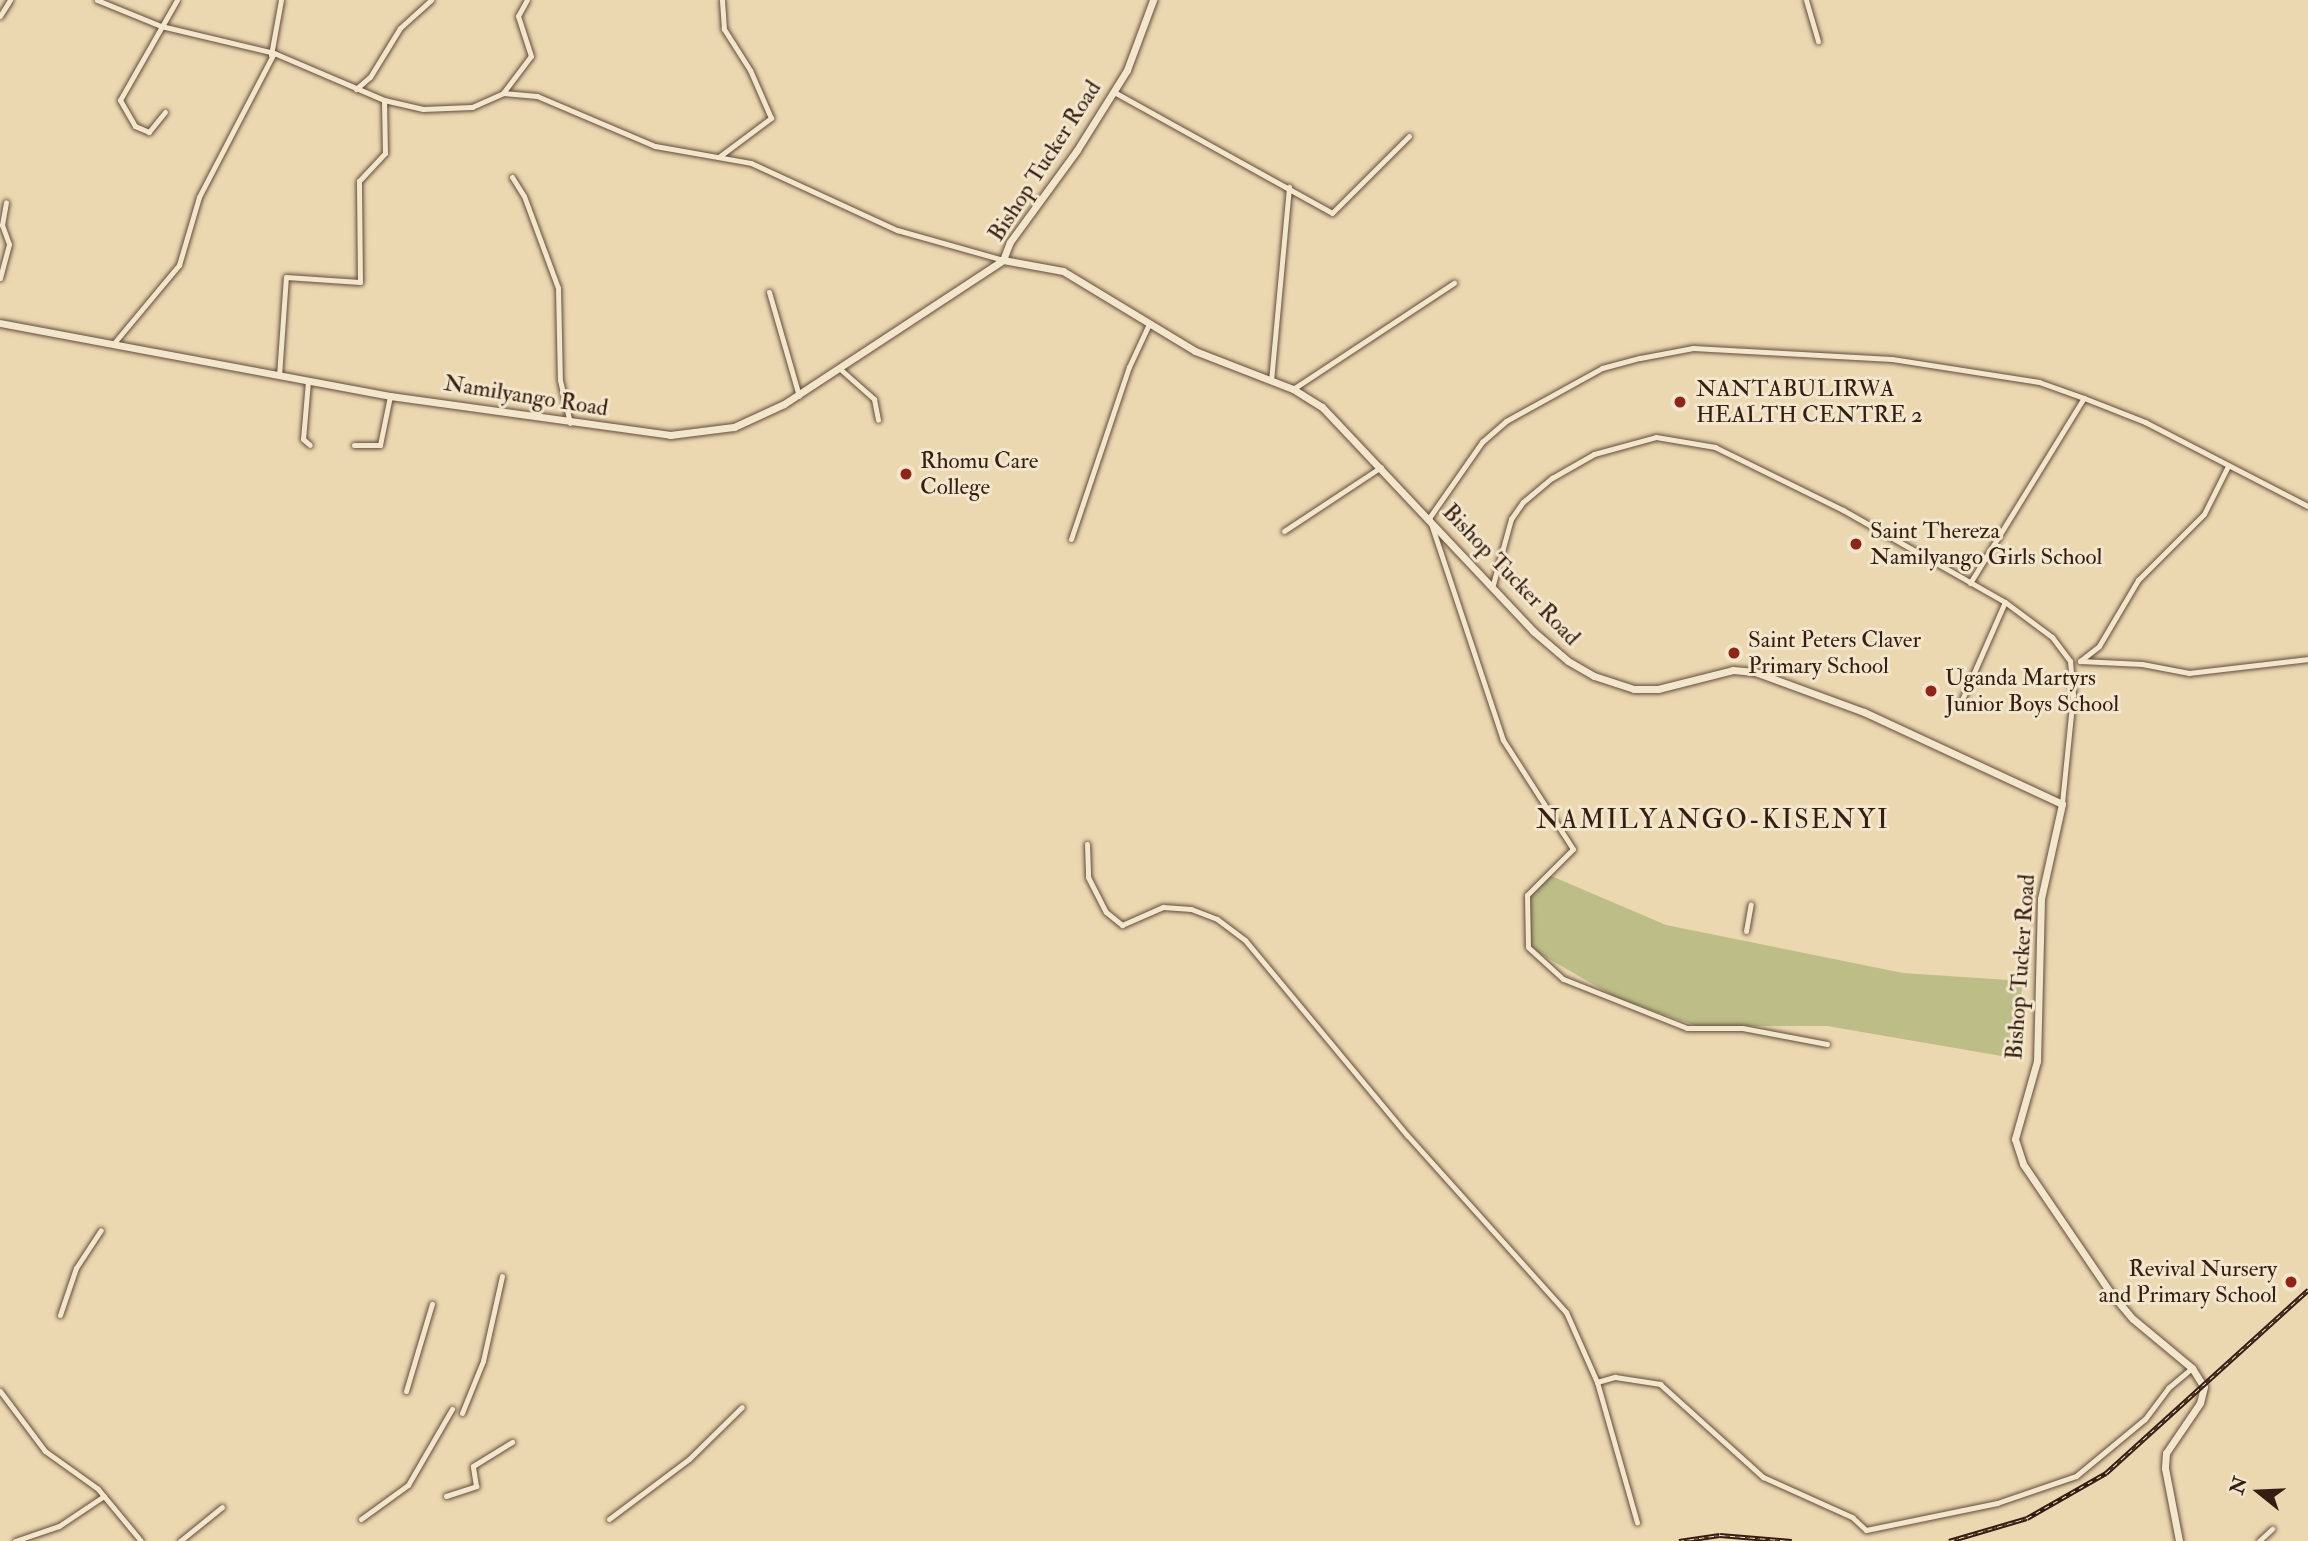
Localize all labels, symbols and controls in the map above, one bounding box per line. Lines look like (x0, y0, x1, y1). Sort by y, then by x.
street label: Bishop Tucker Road (983, 75, 1107, 247)
street label: Namilyango Road (442, 369, 610, 423)
place label: NANTABULIRWA HEALTH CENTRE 2 (1696, 375, 1923, 429)
marker: NANTABULIRWA HEALTH CENTRE 2 (1670, 392, 1690, 412)
place label: Rhomu Care College (920, 447, 1038, 501)
marker: Rhomu Care College (898, 466, 914, 482)
street label: Bishop Tucker Road (1436, 498, 1586, 652)
place label: Saint Thereza Namilyango Girls School (1870, 517, 2102, 571)
marker: Saint Thereza Namilyango Girls School (1848, 536, 1864, 552)
place label: Saint Peters Claver Primary School (1748, 626, 1921, 680)
marker: Saint Peters Claver Primary School (1726, 645, 1742, 661)
place label: Uganda Martyrs Junior Boys School (1945, 664, 2119, 718)
marker: Uganda Martyrs Junior Boys School (1923, 683, 1939, 699)
district label: NAMILYANGO-KISENYI (1538, 805, 1888, 837)
street label: Bishop Tucker Road (2001, 873, 2041, 1061)
place label: Revival Nursery and Primary School (2099, 1255, 2277, 1309)
marker: Revival Nursery and Primary School (2283, 1274, 2299, 1290)
north arrow (2224, 1457, 2294, 1527)
text: N (2225, 1474, 2253, 1497)

